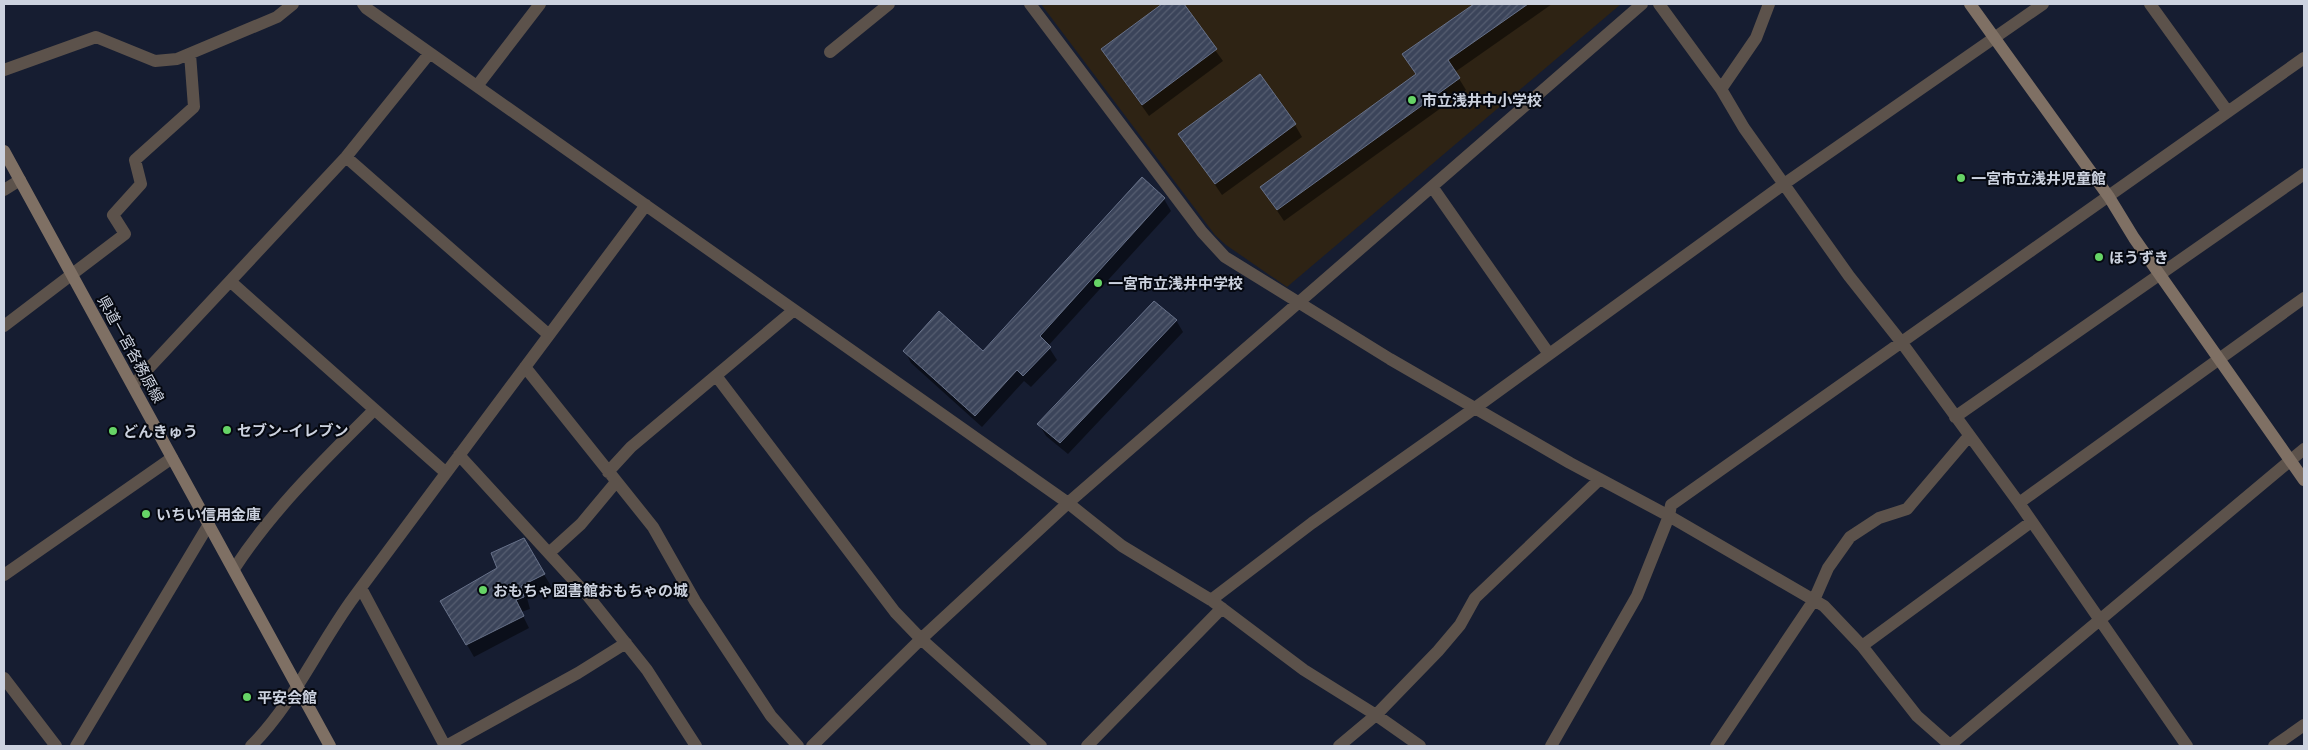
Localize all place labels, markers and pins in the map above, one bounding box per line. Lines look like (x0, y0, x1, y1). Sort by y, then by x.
place label: 市立浅井中小学校 (1422, 91, 1542, 110)
marker: 市立浅井中小学校 (1406, 94, 1418, 106)
place label: 一宮市立浅井児童館 (1971, 169, 2106, 188)
marker: 一宮市立浅井児童館 (1955, 172, 1967, 184)
place label: ほうずき (2109, 248, 2169, 267)
marker: ほうずき (2093, 251, 2105, 263)
place label: 一宮市立浅井中学校 (1108, 274, 1243, 293)
marker: 一宮市立浅井中学校 (1092, 277, 1104, 289)
place label: セブン-イレブン (237, 421, 349, 440)
place label: どんきゅう (123, 422, 198, 441)
marker: セブン-イレブン (221, 424, 233, 436)
marker: どんきゅう (107, 425, 119, 437)
place label: いちい信用金庫 (156, 505, 261, 524)
marker: いちい信用金庫 (140, 508, 152, 520)
place label: おもちゃ図書館おもちゃの城 (493, 581, 688, 600)
marker: おもちゃ図書館おもちゃの城 (477, 584, 489, 596)
place label: 平安会館 (257, 688, 317, 707)
marker: 平安会館 (241, 691, 253, 703)

